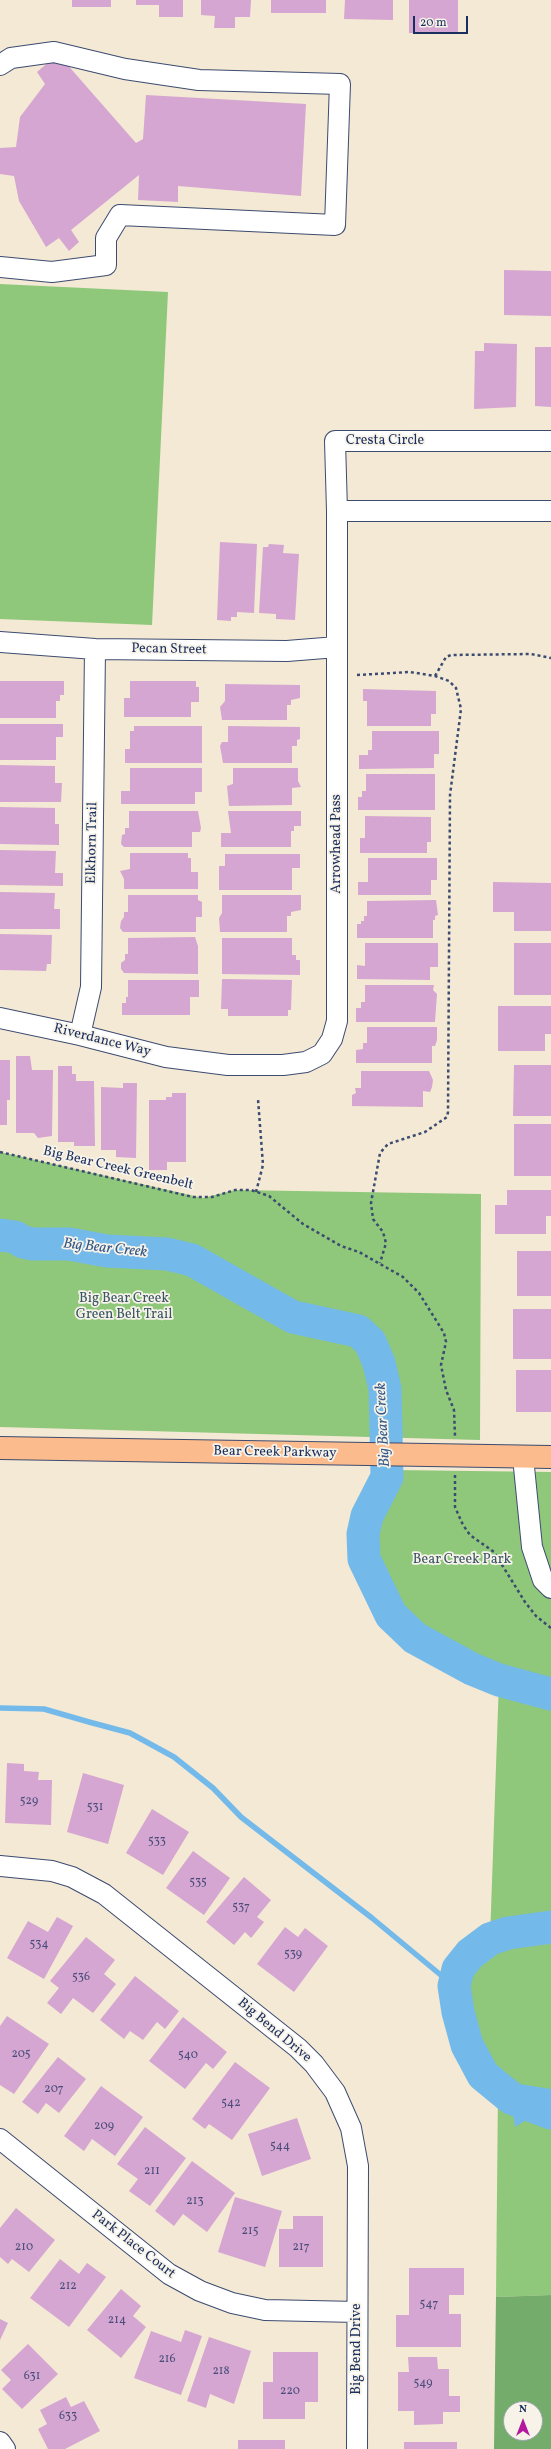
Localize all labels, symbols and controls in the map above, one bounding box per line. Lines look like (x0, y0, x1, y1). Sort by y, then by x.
scale bar (415, 8, 470, 34)
text: 20 m (420, 15, 447, 31)
street label: Cresta Circle (346, 433, 424, 449)
street label: Pecan Street (131, 641, 207, 659)
street label: Arrowhead Pass (329, 794, 345, 894)
street label: Elkhorn Trail (84, 802, 102, 884)
street label: Riverdance Way (52, 1021, 152, 1061)
street label: Big Bear Creek Greenbelt (41, 1144, 195, 1194)
water label: Big Bear Creek (62, 1236, 148, 1262)
park label: Big Bear Creek Green Belt Trail (76, 1291, 172, 1324)
water label: Big Bear Creek (373, 1382, 395, 1468)
street label: Bear Creek Parkway (213, 1444, 337, 1462)
park label: Bear Creek Park (413, 1552, 511, 1568)
house number: 529 (20, 1795, 38, 1809)
house number: 531 (87, 1801, 103, 1815)
house number: 533 (148, 1835, 166, 1849)
house number: 535 (189, 1876, 207, 1890)
house number: 537 (232, 1901, 250, 1915)
house number: 534 (29, 1938, 49, 1952)
house number: 539 (284, 1948, 302, 1962)
house number: 536 (72, 1971, 90, 1985)
street label: Big Bend Drive (234, 1995, 314, 2067)
house number: 205 (11, 2048, 31, 2062)
house number: 540 (178, 2049, 198, 2063)
house number: 207 (44, 2083, 64, 2097)
house number: 542 (221, 2097, 241, 2111)
house number: 209 (94, 2120, 114, 2134)
house number: 544 (270, 2140, 290, 2154)
house number: 211 (144, 2165, 160, 2179)
house number: 213 (186, 2195, 204, 2209)
street label: Park Place Court (88, 2207, 178, 2283)
house number: 215 (242, 2225, 258, 2239)
house number: 210 (15, 2241, 33, 2255)
house number: 217 (293, 2241, 309, 2255)
house number: 212 (59, 2280, 77, 2294)
house number: 547 (420, 2298, 438, 2312)
street label: Big Bend Drive (349, 2303, 365, 2395)
house number: 214 (108, 2314, 126, 2328)
house number: 216 (158, 2353, 176, 2367)
house number: 218 (212, 2365, 230, 2379)
house number: 631 (24, 2370, 40, 2384)
house number: 549 (414, 2377, 432, 2391)
house number: 220 (280, 2385, 300, 2399)
north arrow (503, 2401, 543, 2441)
text: N (519, 2402, 527, 2417)
house number: 633 (59, 2410, 77, 2424)

